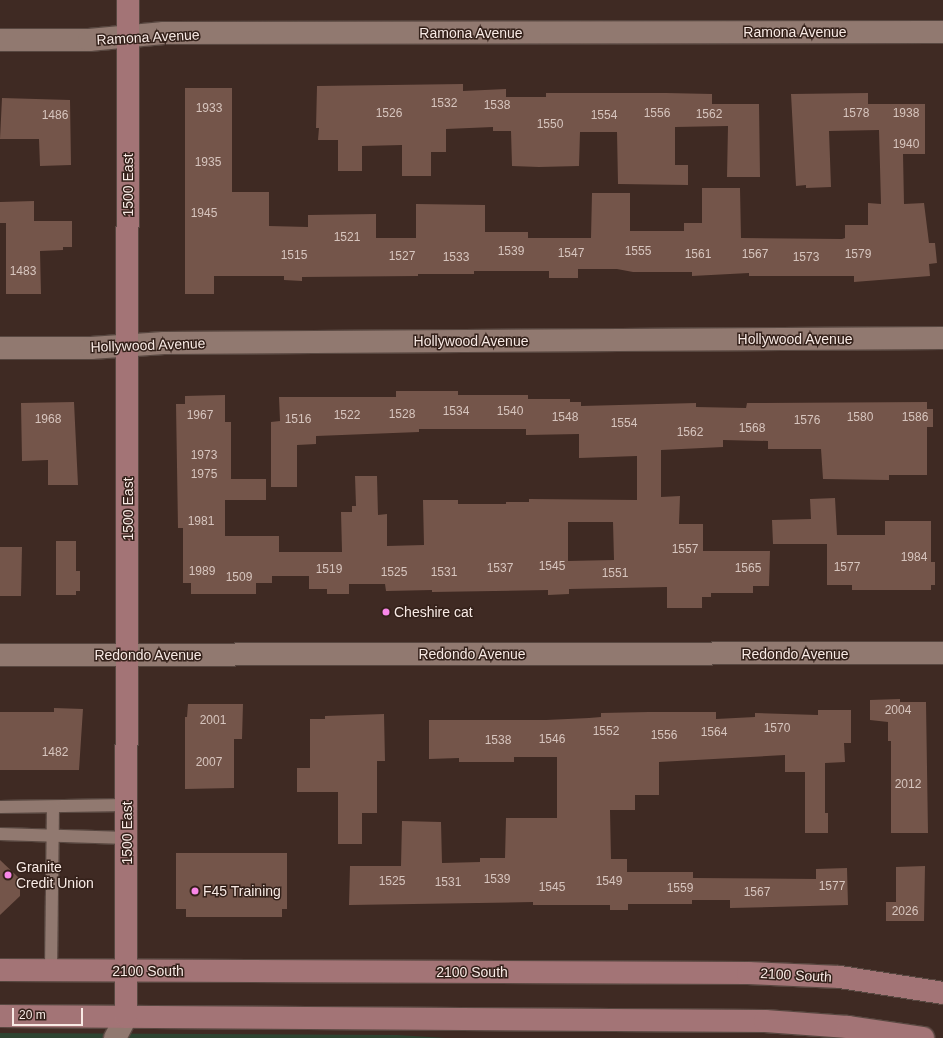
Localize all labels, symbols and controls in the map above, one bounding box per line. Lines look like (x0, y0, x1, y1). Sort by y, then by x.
street label: Ramona Avenue (743, 24, 847, 40)
street label: Ramona Avenue (419, 25, 523, 41)
street label: Ramona Avenue (96, 26, 200, 48)
house number: 1532 (431, 97, 457, 111)
house number: 1538 (484, 99, 510, 113)
house number: 1933 (196, 102, 222, 116)
house number: 1526 (376, 107, 402, 121)
house number: 1556 (644, 107, 670, 121)
house number: 1578 (843, 107, 869, 121)
house number: 1938 (893, 107, 919, 121)
house number: 1562 (696, 108, 722, 122)
house number: 1486 (42, 109, 68, 123)
house number: 1554 (591, 109, 617, 123)
house number: 1550 (537, 118, 563, 132)
house number: 1940 (893, 138, 919, 152)
street label: 1500 East (120, 153, 136, 217)
house number: 1935 (195, 156, 221, 170)
house number: 1945 (191, 207, 217, 221)
house number: 1521 (334, 231, 360, 245)
house number: 1539 (498, 245, 524, 259)
house number: 1555 (625, 245, 651, 259)
house number: 1547 (558, 247, 584, 261)
house number: 1561 (685, 248, 711, 262)
house number: 1567 (742, 248, 768, 262)
house number: 1579 (845, 248, 871, 262)
house number: 1515 (281, 249, 307, 263)
house number: 1527 (389, 250, 415, 264)
house number: 1533 (443, 251, 469, 265)
house number: 1573 (793, 251, 819, 265)
house number: 1483 (10, 265, 36, 279)
street label: Hollywood Avenue (737, 331, 853, 347)
street label: Hollywood Avenue (413, 333, 529, 349)
street label: Hollywood Avenue (90, 335, 206, 355)
house number: 1534 (443, 405, 469, 419)
house number: 1540 (497, 405, 523, 419)
house number: 1528 (389, 408, 415, 422)
house number: 1967 (187, 409, 213, 423)
house number: 1522 (334, 409, 360, 423)
house number: 1548 (552, 411, 578, 425)
house number: 1580 (847, 411, 873, 425)
house number: 1586 (902, 411, 928, 425)
house number: 1968 (35, 413, 61, 427)
house number: 1516 (285, 413, 311, 427)
house number: 1576 (794, 414, 820, 428)
house number: 1554 (611, 417, 637, 431)
house number: 1568 (739, 422, 765, 436)
house number: 1562 (677, 426, 703, 440)
house number: 1973 (191, 449, 217, 463)
house number: 1975 (191, 468, 217, 482)
street label: 1500 East (120, 477, 136, 541)
house number: 1981 (188, 515, 214, 529)
house number: 1557 (672, 543, 698, 557)
house number: 1984 (901, 551, 927, 565)
house number: 1545 (539, 560, 565, 574)
house number: 1577 (834, 561, 860, 575)
house number: 1537 (487, 562, 513, 576)
house number: 1565 (735, 562, 761, 576)
house number: 1519 (316, 563, 342, 577)
house number: 1989 (189, 565, 215, 579)
house number: 1525 (381, 566, 407, 580)
house number: 1531 (431, 566, 457, 580)
house number: 1551 (602, 567, 628, 581)
house number: 1509 (226, 571, 252, 585)
place label: Cheshire cat (394, 604, 473, 620)
marker: Cheshire cat (381, 607, 391, 617)
street label: Redondo Avenue (418, 646, 526, 662)
street label: Redondo Avenue (741, 646, 849, 662)
street label: Redondo Avenue (94, 647, 202, 663)
house number: 2004 (885, 704, 911, 718)
house number: 2001 (200, 714, 226, 728)
house number: 1570 (764, 722, 790, 736)
house number: 1552 (593, 725, 619, 739)
house number: 1564 (701, 726, 727, 740)
house number: 1556 (651, 729, 677, 743)
house number: 1546 (539, 733, 565, 747)
house number: 1538 (485, 734, 511, 748)
house number: 1482 (42, 746, 68, 760)
house number: 2007 (196, 756, 222, 770)
house number: 2012 (895, 778, 921, 792)
street label: 1500 East (119, 801, 135, 865)
place label: Granite Credit Union (16, 859, 94, 892)
marker: Granite Credit Union (3, 870, 13, 880)
house number: 1539 (484, 873, 510, 887)
house number: 1525 (379, 875, 405, 889)
house number: 1549 (596, 875, 622, 889)
house number: 1531 (435, 876, 461, 890)
house number: 1577 (819, 880, 845, 894)
house number: 1545 (539, 881, 565, 895)
house number: 1559 (667, 882, 693, 896)
place label: F45 Training (203, 883, 281, 899)
marker: F45 Training (190, 886, 200, 896)
house number: 1567 (744, 886, 770, 900)
house number: 2026 (892, 905, 918, 919)
street label: 2100 South (112, 963, 184, 979)
street label: 2100 South (436, 964, 508, 980)
street label: 2100 South (760, 965, 832, 985)
scale bar (14, 1000, 85, 1026)
text: 20 m (19, 1008, 46, 1022)

